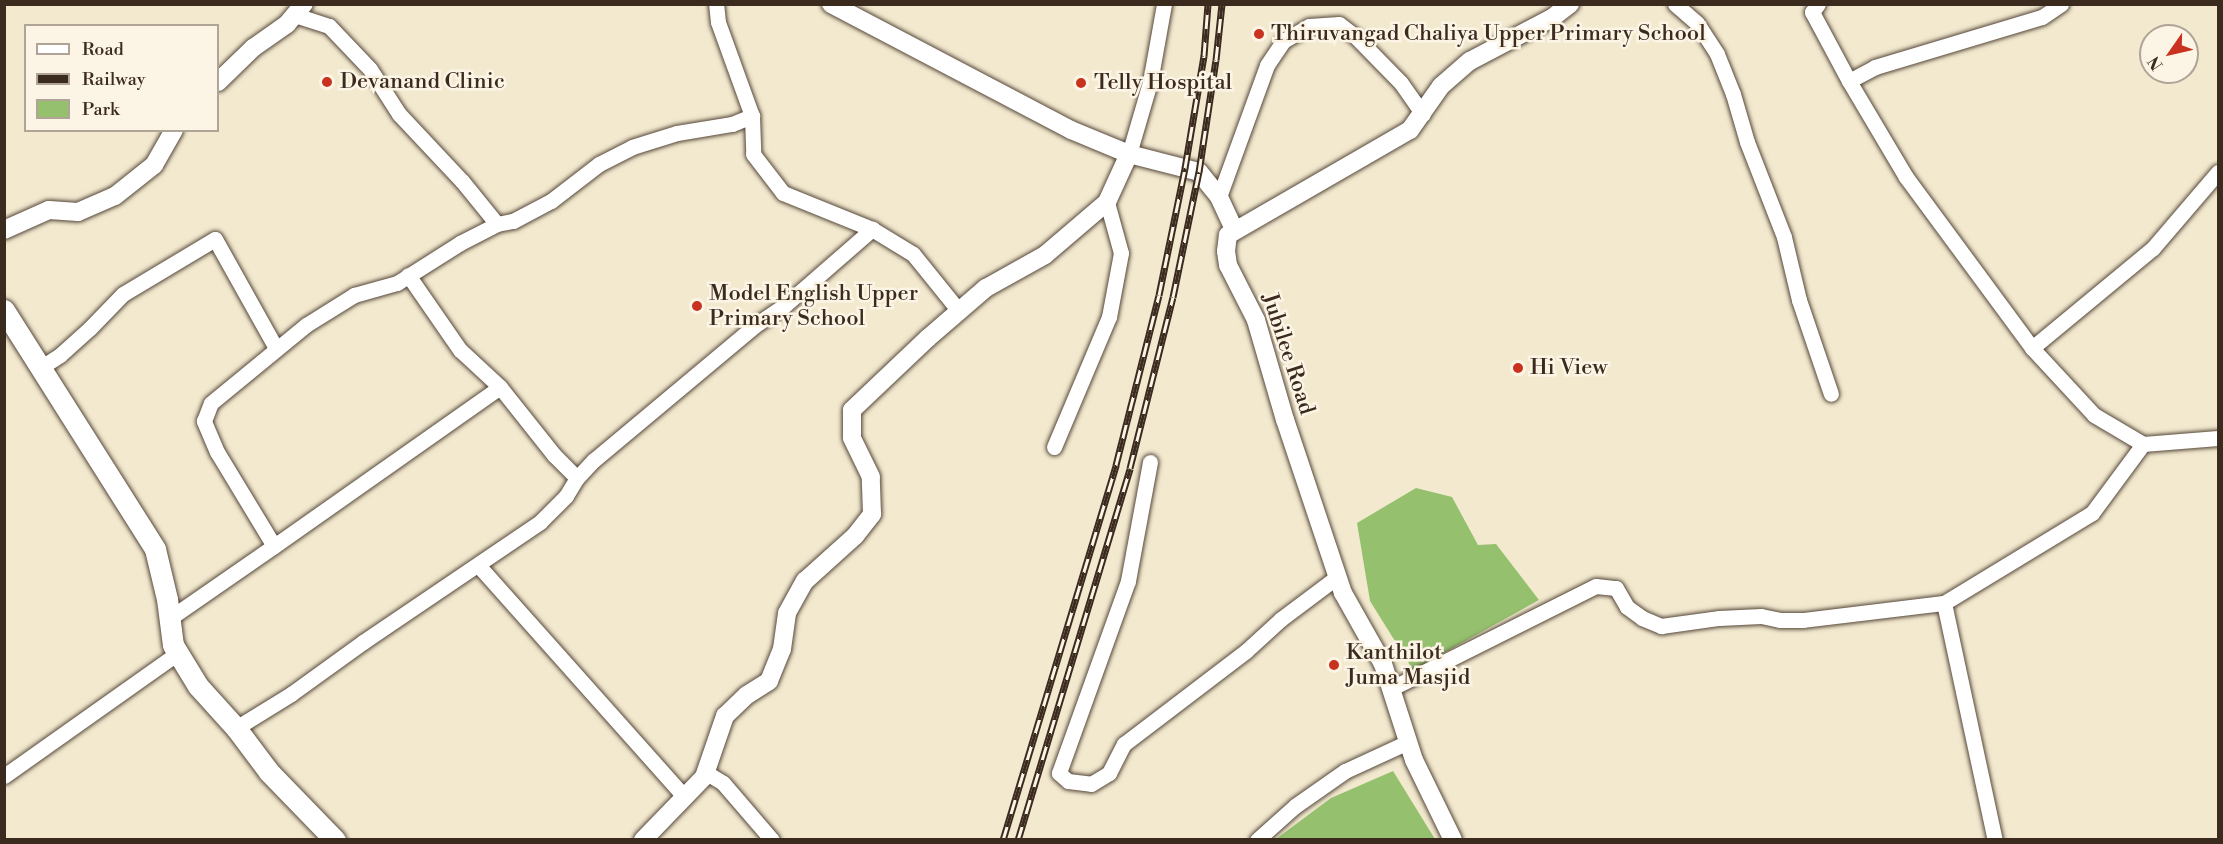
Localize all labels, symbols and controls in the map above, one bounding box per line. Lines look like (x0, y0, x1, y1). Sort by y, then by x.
place label: Thiruvangad Chaliya Upper Primary School (1271, 21, 1706, 47)
legend (24, 24, 219, 132)
north arrow (2139, 24, 2199, 84)
marker: Thiruvangad Chaliya Upper Primary School (1252, 27, 1266, 41)
text: Road (82, 38, 124, 61)
text: N (2144, 52, 2168, 74)
text: Railway (82, 68, 145, 91)
place label: Devanand Clinic (340, 69, 505, 95)
place label: Telly Hospital (1094, 70, 1232, 96)
marker: Devanand Clinic (318, 73, 336, 91)
marker: Telly Hospital (1072, 74, 1090, 92)
text: Park (82, 98, 119, 121)
place label: Model English Upper Primary School (709, 280, 918, 332)
street label: Jubilee Road (1256, 290, 1320, 418)
marker: Model English Upper Primary School (690, 299, 704, 313)
place label: Hi View (1530, 355, 1607, 381)
marker: Hi View (1511, 361, 1525, 375)
place label: Kanthilot Juma Masjid (1346, 639, 1470, 690)
marker: Kanthilot Juma Masjid (1327, 658, 1341, 672)

